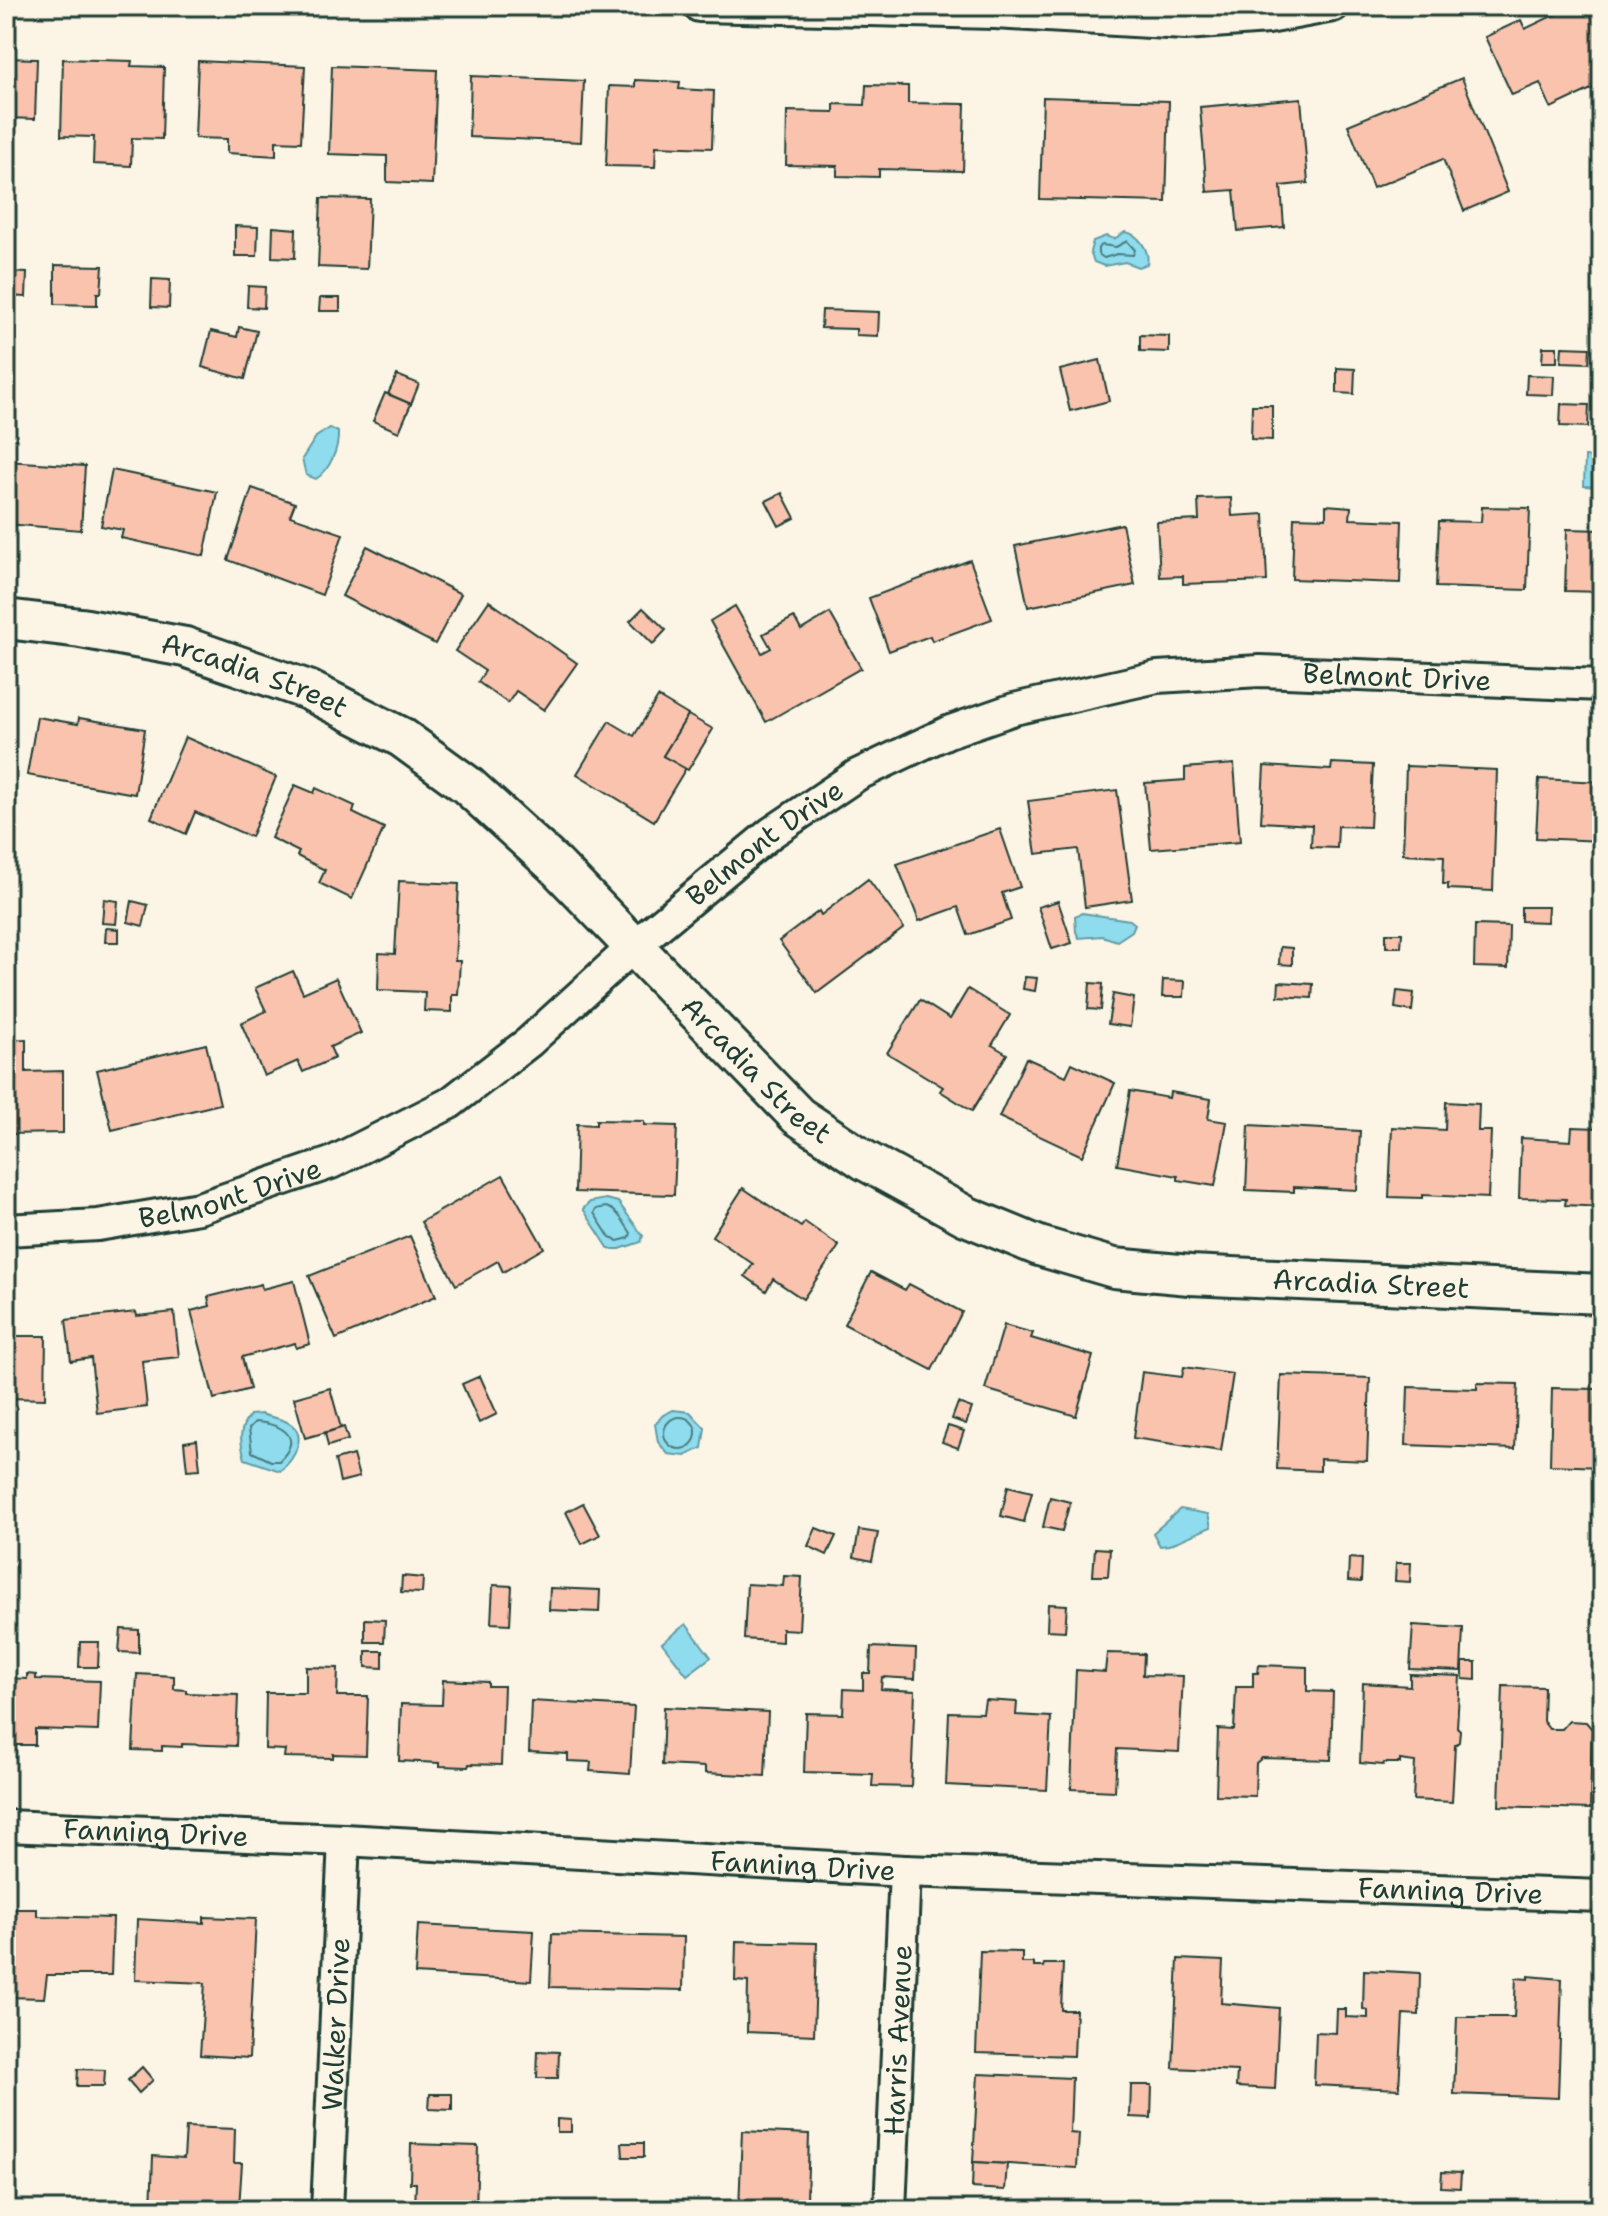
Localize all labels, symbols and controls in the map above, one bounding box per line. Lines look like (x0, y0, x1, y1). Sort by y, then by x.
street label: Arcadia Street (158, 624, 355, 726)
street label: Belmont Drive (1302, 654, 1492, 699)
street label: Belmont Drive (678, 771, 851, 915)
street label: Arcadia Street (673, 988, 839, 1152)
street label: Belmont Drive (136, 1149, 326, 1237)
street label: Arcadia Street (1272, 1260, 1470, 1307)
street label: Fanning Drive (62, 1809, 249, 1855)
street label: Fanning Drive (709, 1841, 897, 1889)
street label: Fanning Drive (1357, 1868, 1544, 1913)
street label: Walker Drive (313, 1937, 359, 2112)
street label: Harris Avenue (874, 1944, 921, 2137)

